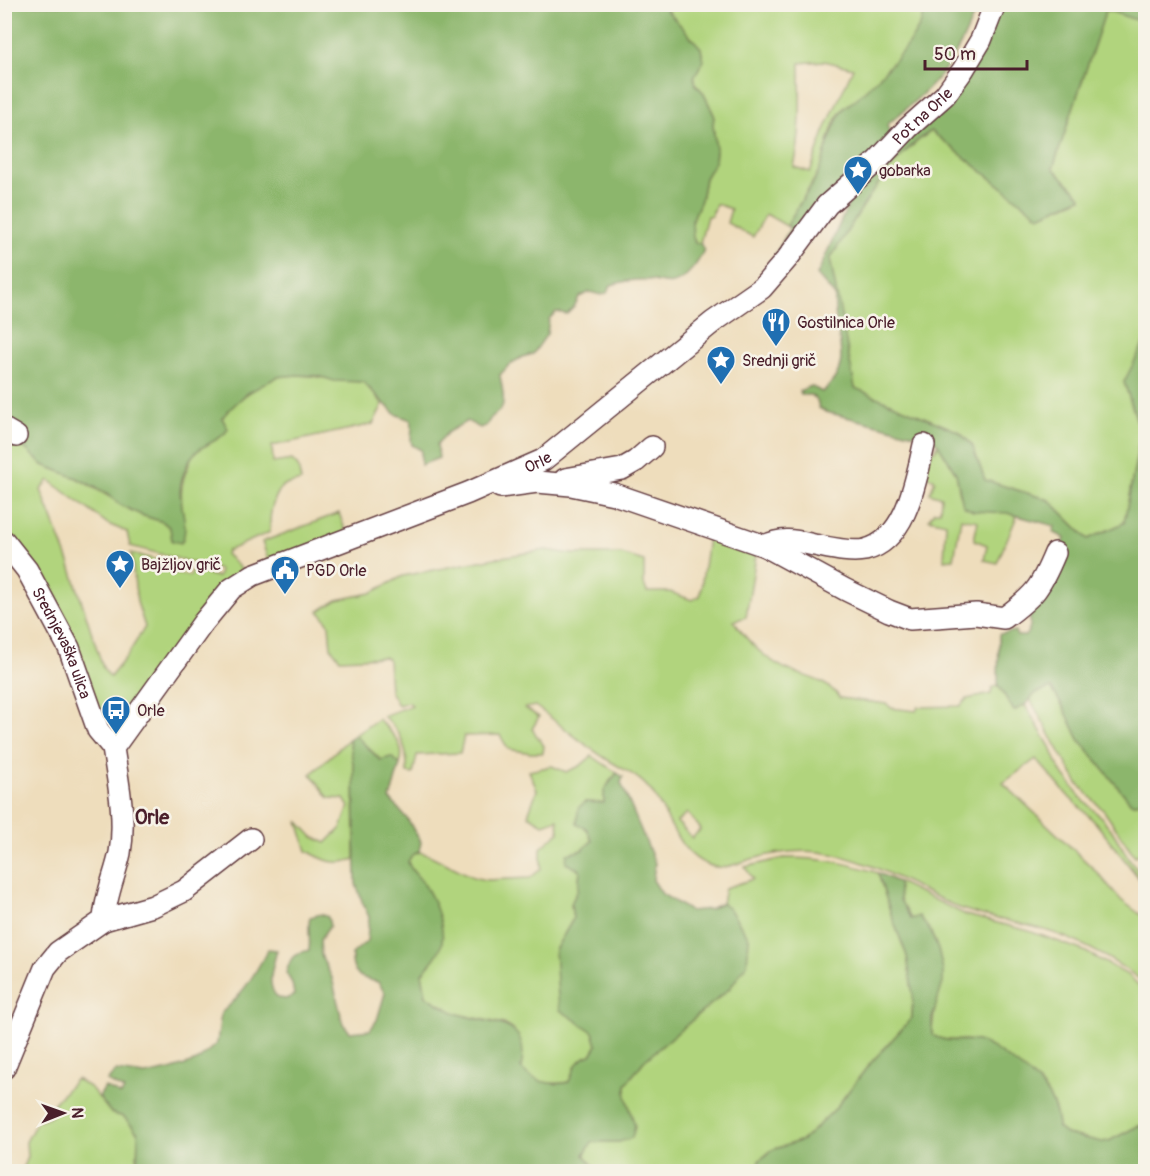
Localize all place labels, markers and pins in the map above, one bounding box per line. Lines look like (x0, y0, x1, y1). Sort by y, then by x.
place icon: gobarka (842, 154, 874, 196)
place label: gobarka (879, 161, 931, 181)
restaurant icon: Gostilnica Orle (760, 306, 792, 348)
place label: Gostilnica Orle (797, 313, 895, 333)
place icon: Srednji grič (705, 344, 737, 386)
place label: Srednji grič (742, 351, 816, 371)
place icon: Bajžljov grič (104, 548, 136, 590)
public building icon: PGD Orle (269, 554, 301, 596)
place label: Bajžljov grič (141, 555, 221, 575)
place label: PGD Orle (306, 561, 367, 581)
bus stop icon: Orle (100, 694, 132, 736)
place label: Orle (137, 701, 165, 721)

